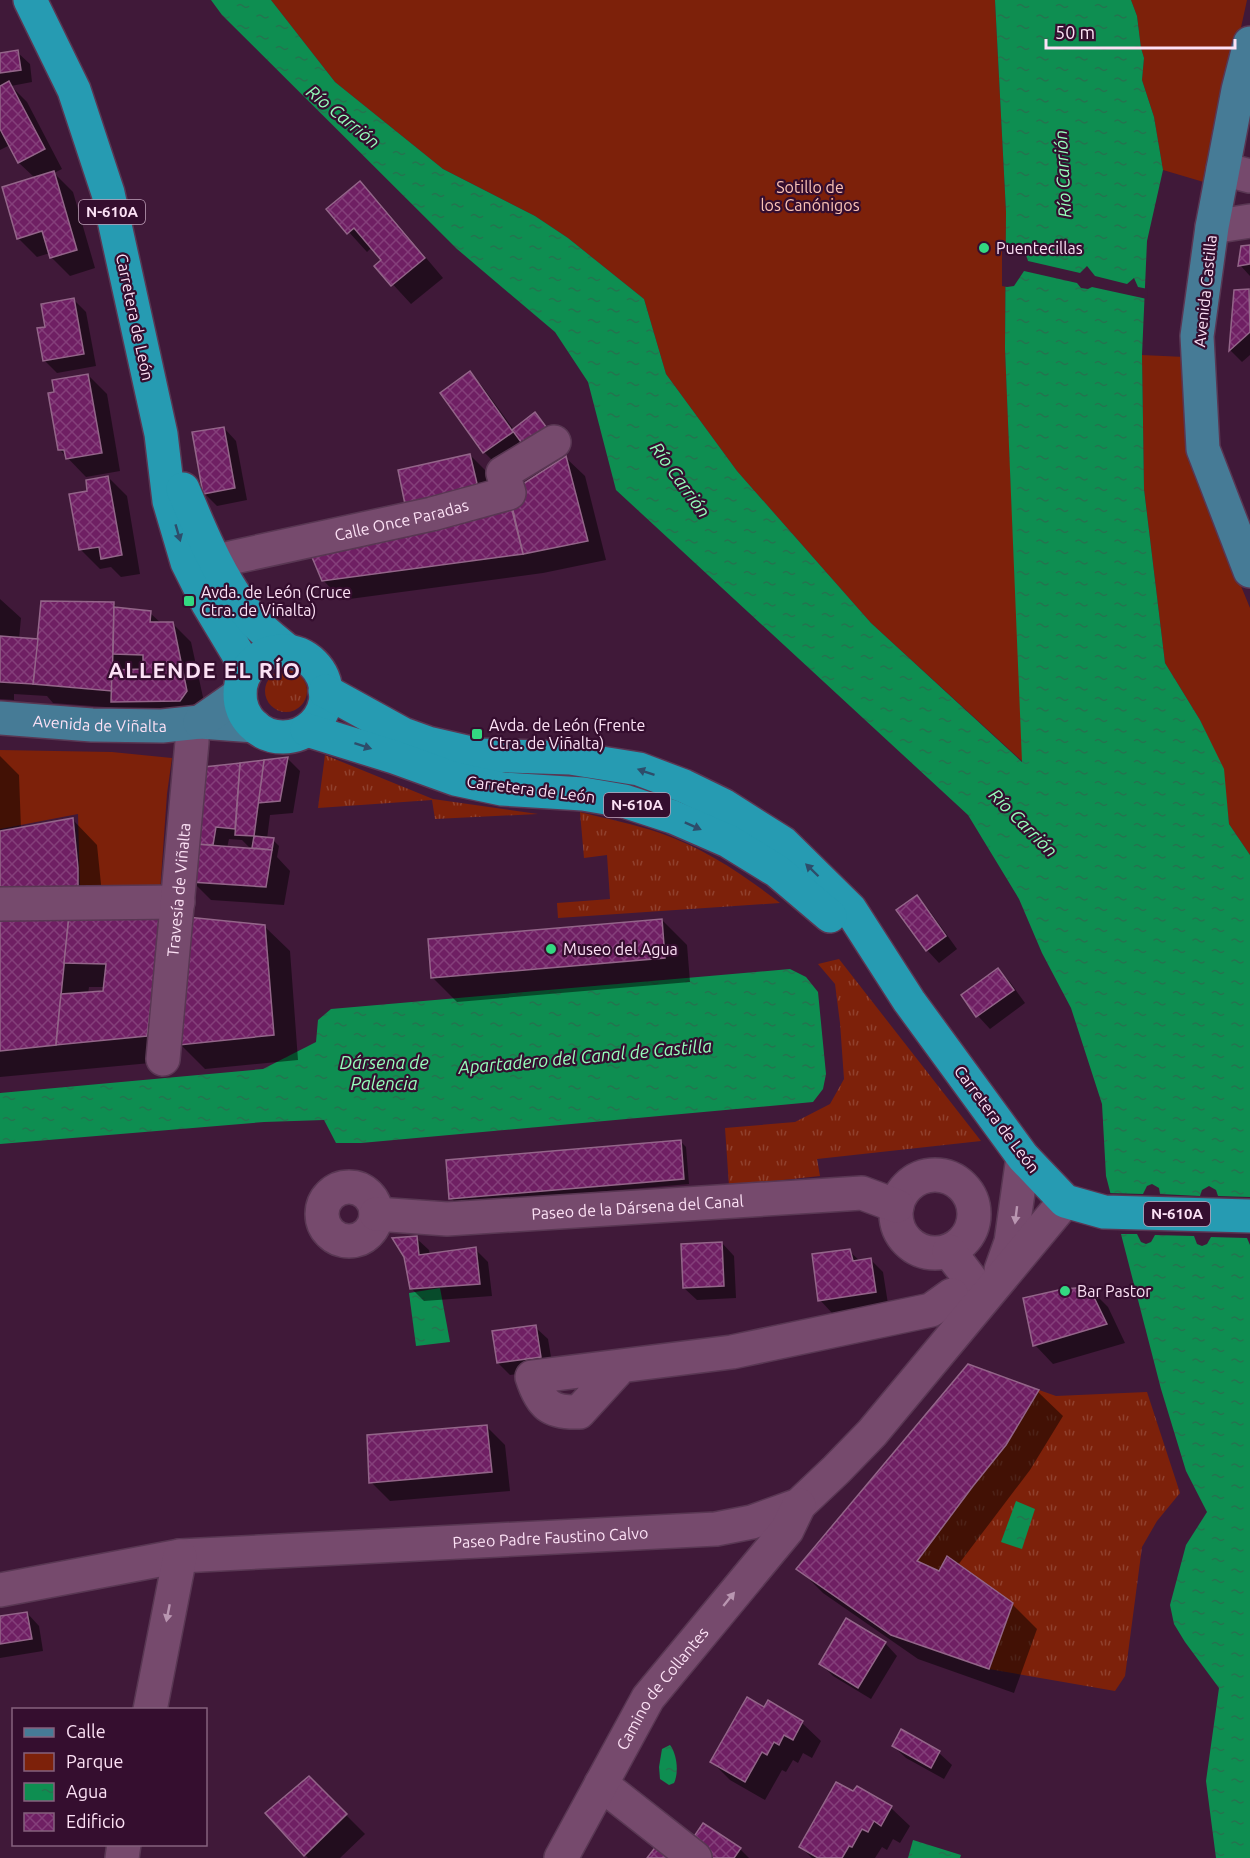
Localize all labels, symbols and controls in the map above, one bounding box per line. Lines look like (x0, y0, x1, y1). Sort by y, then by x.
scale bar (1046, 12, 1235, 50)
text: 50 m (1055, 22, 1095, 42)
water label: Río Carrión (303, 81, 384, 152)
water label: Río Carrión (1050, 130, 1074, 218)
park label: Sotillo de los Canónigos (760, 178, 860, 214)
road number: N-610A (79, 200, 145, 224)
street label: Avenida Castilla (1190, 234, 1220, 348)
place label: Puentecillas (996, 239, 1083, 257)
marker: Puentecillas (977, 241, 991, 255)
street label: Carretera de León (113, 252, 157, 382)
water label: Río Carrión (647, 438, 715, 521)
street label: Calle Once Paradas (333, 495, 471, 544)
one-way arrow (174, 524, 183, 542)
place label: Avda. de León (Cruce Ctra. de Viñalta) (201, 583, 351, 620)
marker: Avda. de León (Cruce Ctra. de Viñalta) (182, 594, 196, 608)
district label: ALLENDE EL RÍO (108, 657, 302, 682)
street label: Avenida de Viñalta (32, 712, 167, 735)
place label: Avda. de León (Frente Ctra. de Viñalta) (489, 716, 645, 753)
marker: Avda. de León (Frente Ctra. de Viñalta) (470, 727, 484, 741)
one-way arrow (354, 742, 372, 752)
one-way arrow (637, 766, 655, 776)
street label: Carretera de León (466, 772, 596, 806)
water label: Río Carrión (986, 784, 1062, 860)
road number: N-610A (604, 793, 670, 817)
one-way arrow (684, 821, 702, 831)
street label: Travesía de Viñalta (163, 822, 194, 958)
one-way arrow (805, 864, 819, 878)
place label: Museo del Agua (563, 940, 678, 958)
marker: Museo del Agua (544, 942, 558, 956)
water label: Apartadero del Canal de Castilla (456, 1035, 713, 1077)
water label: Dársena de Palencia (340, 1052, 428, 1093)
street label: Carretera de León (951, 1062, 1043, 1176)
street label: Paseo de la Dársena del Canal (531, 1191, 744, 1223)
road number: N-610A (1144, 1202, 1210, 1226)
one-way arrow (1011, 1206, 1021, 1225)
place label: Bar Pastor (1077, 1282, 1151, 1300)
marker: Bar Pastor (1058, 1284, 1072, 1298)
street label: Paseo Padre Faustino Calvo (452, 1523, 649, 1551)
one-way arrow (723, 1591, 736, 1607)
one-way arrow (163, 1604, 172, 1623)
street label: Camino de Collantes (613, 1623, 712, 1753)
legend (12, 1708, 207, 1846)
text: Calle (66, 1721, 106, 1741)
text: Parque (66, 1751, 123, 1771)
text: Agua (66, 1781, 108, 1801)
text: Edificio (66, 1811, 125, 1831)

